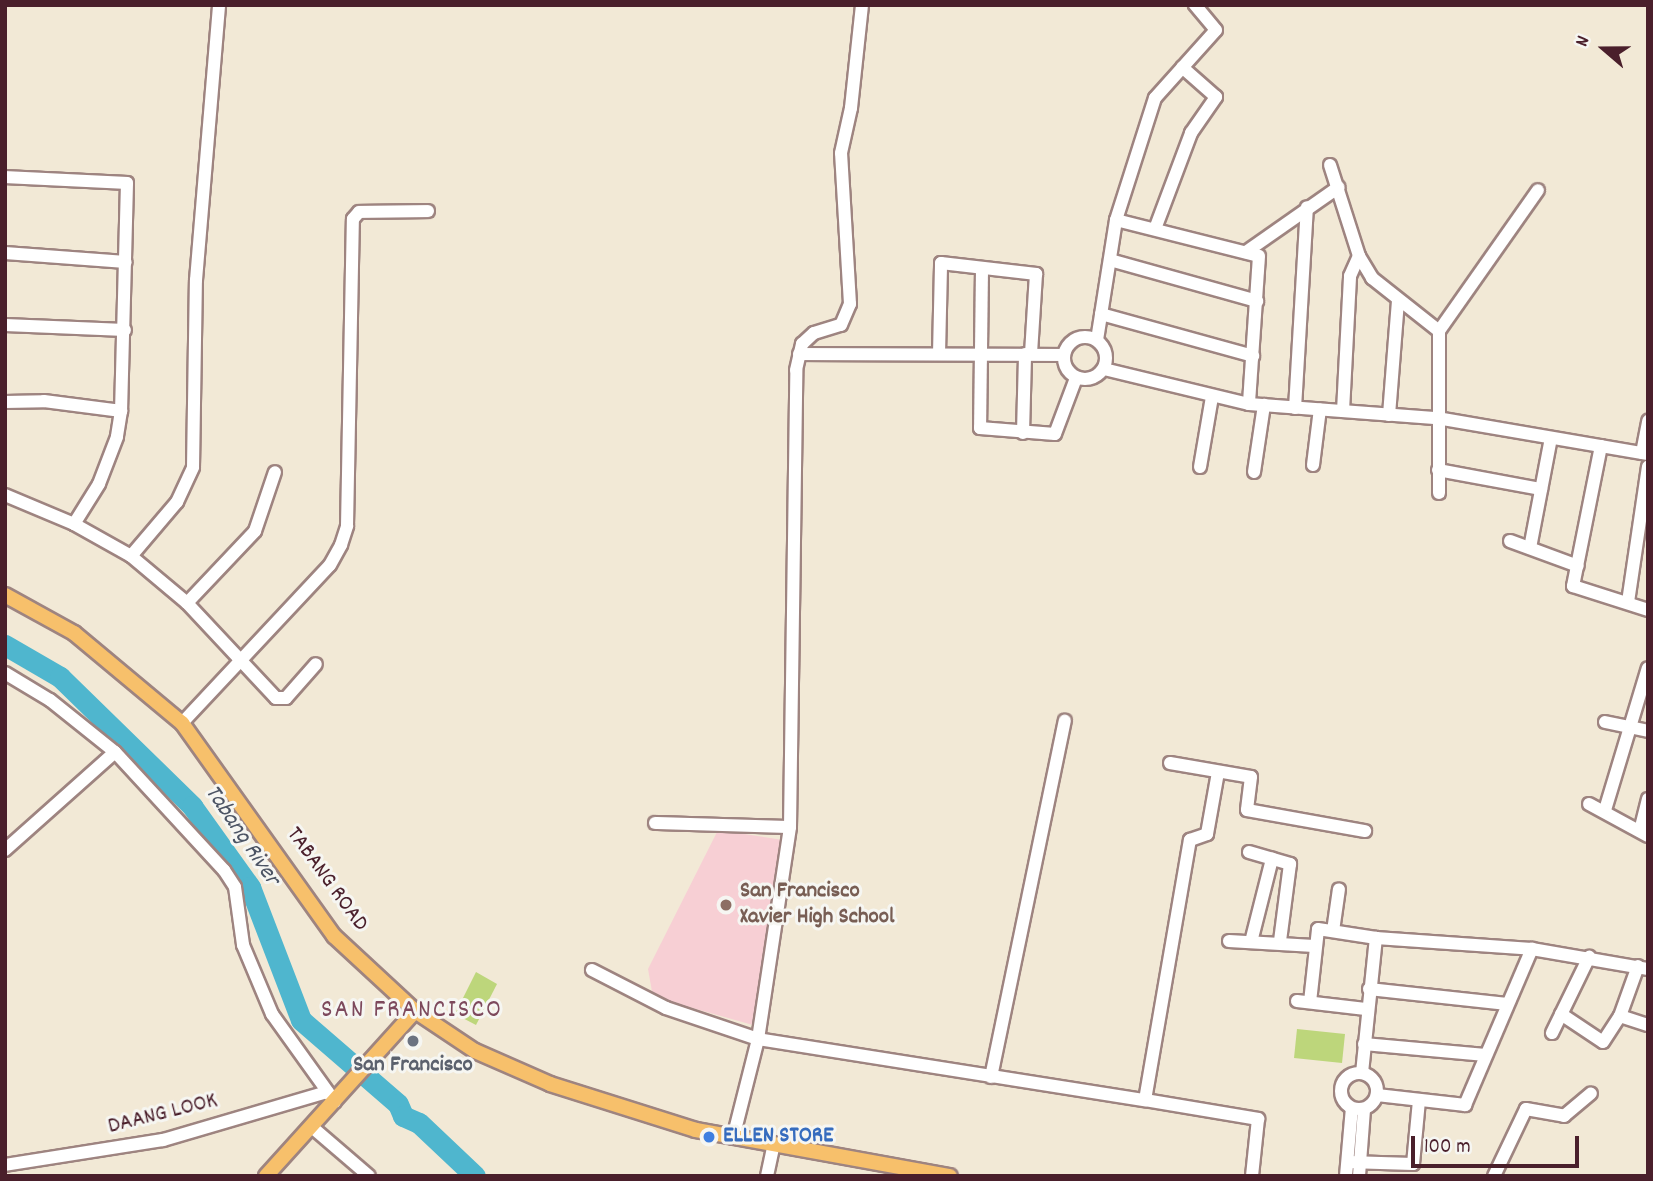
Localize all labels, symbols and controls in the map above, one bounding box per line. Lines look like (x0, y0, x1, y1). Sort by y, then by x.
north arrow (1569, 14, 1639, 84)
text: N (1570, 33, 1598, 51)
water label: Tabang River (197, 780, 285, 892)
street label: TABANG ROAD (279, 822, 373, 938)
place label: San Francisco Xavier High School (740, 878, 894, 932)
marker: San Francisco Xavier High School (718, 897, 734, 913)
district label: SAN FRANCISCO (323, 995, 501, 1027)
marker: San Francisco (405, 1033, 421, 1049)
place label: San Francisco (353, 1052, 473, 1080)
street label: DAANG LOOK (105, 1088, 221, 1142)
scale bar (1415, 1122, 1583, 1166)
place label: ELLEN STORE (723, 1123, 834, 1151)
marker: ELLEN STORE (701, 1129, 717, 1145)
text: 100 m (1424, 1133, 1471, 1163)

